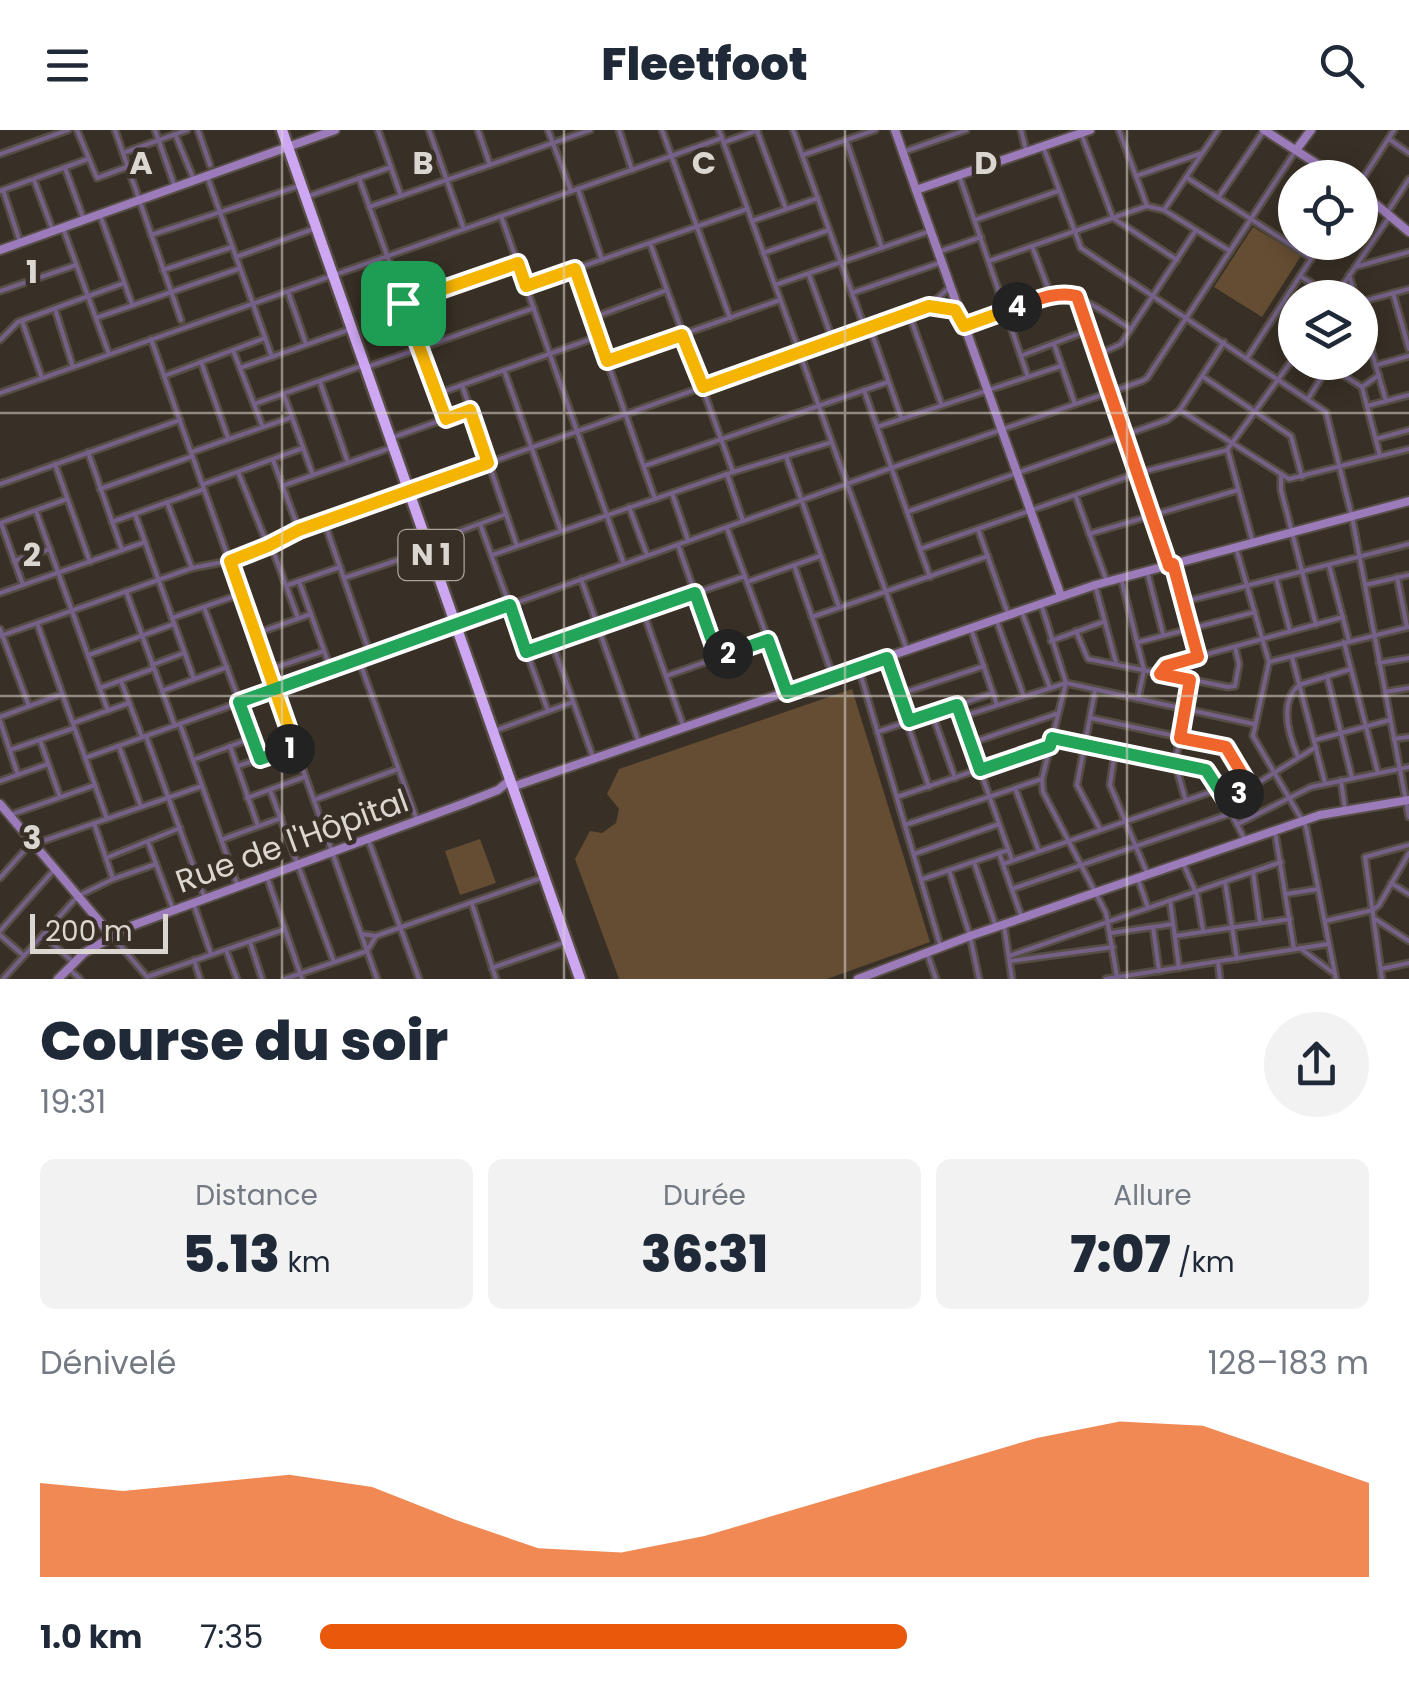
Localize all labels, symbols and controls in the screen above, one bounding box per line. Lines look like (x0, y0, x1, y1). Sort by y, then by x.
text: Fleetfoot (601, 33, 808, 96)
icon: menu (40, 38, 95, 93)
icon: search (1314, 38, 1369, 93)
text: A (129, 140, 153, 185)
text: B (412, 140, 434, 185)
text: C (692, 140, 716, 185)
text: D (974, 140, 998, 185)
map controls (1278, 160, 1378, 380)
button: locate (1278, 160, 1378, 260)
text: 1 (26, 249, 38, 294)
pin (361, 261, 446, 346)
icon: arrive (376, 276, 431, 331)
button: layers (1278, 280, 1378, 380)
pin: 4 (992, 282, 1042, 332)
text: 4 (1008, 287, 1026, 326)
road number: N 1 (398, 530, 464, 580)
text: 2 (23, 532, 41, 577)
pin: 2 (703, 629, 753, 679)
text: 2 (720, 634, 736, 673)
pin: 1 (265, 724, 315, 774)
text: 1 (285, 729, 295, 768)
pin: 3 (1214, 769, 1264, 819)
text: 3 (1231, 774, 1247, 813)
street label: Rue de l'Hôpital (169, 778, 414, 903)
text: 3 (22, 815, 42, 860)
scale bar (30, 909, 168, 954)
text: 200 m (45, 912, 133, 951)
text: Course du soir (40, 1002, 448, 1079)
button: share (1264, 1012, 1369, 1117)
text: 19:31 (40, 1079, 106, 1124)
text: Distance (195, 1176, 318, 1215)
text: Durée (663, 1176, 746, 1215)
text: Allure (1113, 1176, 1192, 1215)
text: 5.13 (182, 1219, 280, 1290)
text: 36:31 (641, 1219, 768, 1290)
text: 7:07 (1070, 1219, 1171, 1290)
text: km (280, 1243, 331, 1282)
text: /km (1171, 1243, 1235, 1282)
text: Dénivelé (40, 1340, 176, 1385)
text: 128–183 m (1208, 1340, 1369, 1385)
text: 1.0 km (40, 1614, 142, 1659)
text: 7:35 (200, 1614, 263, 1659)

